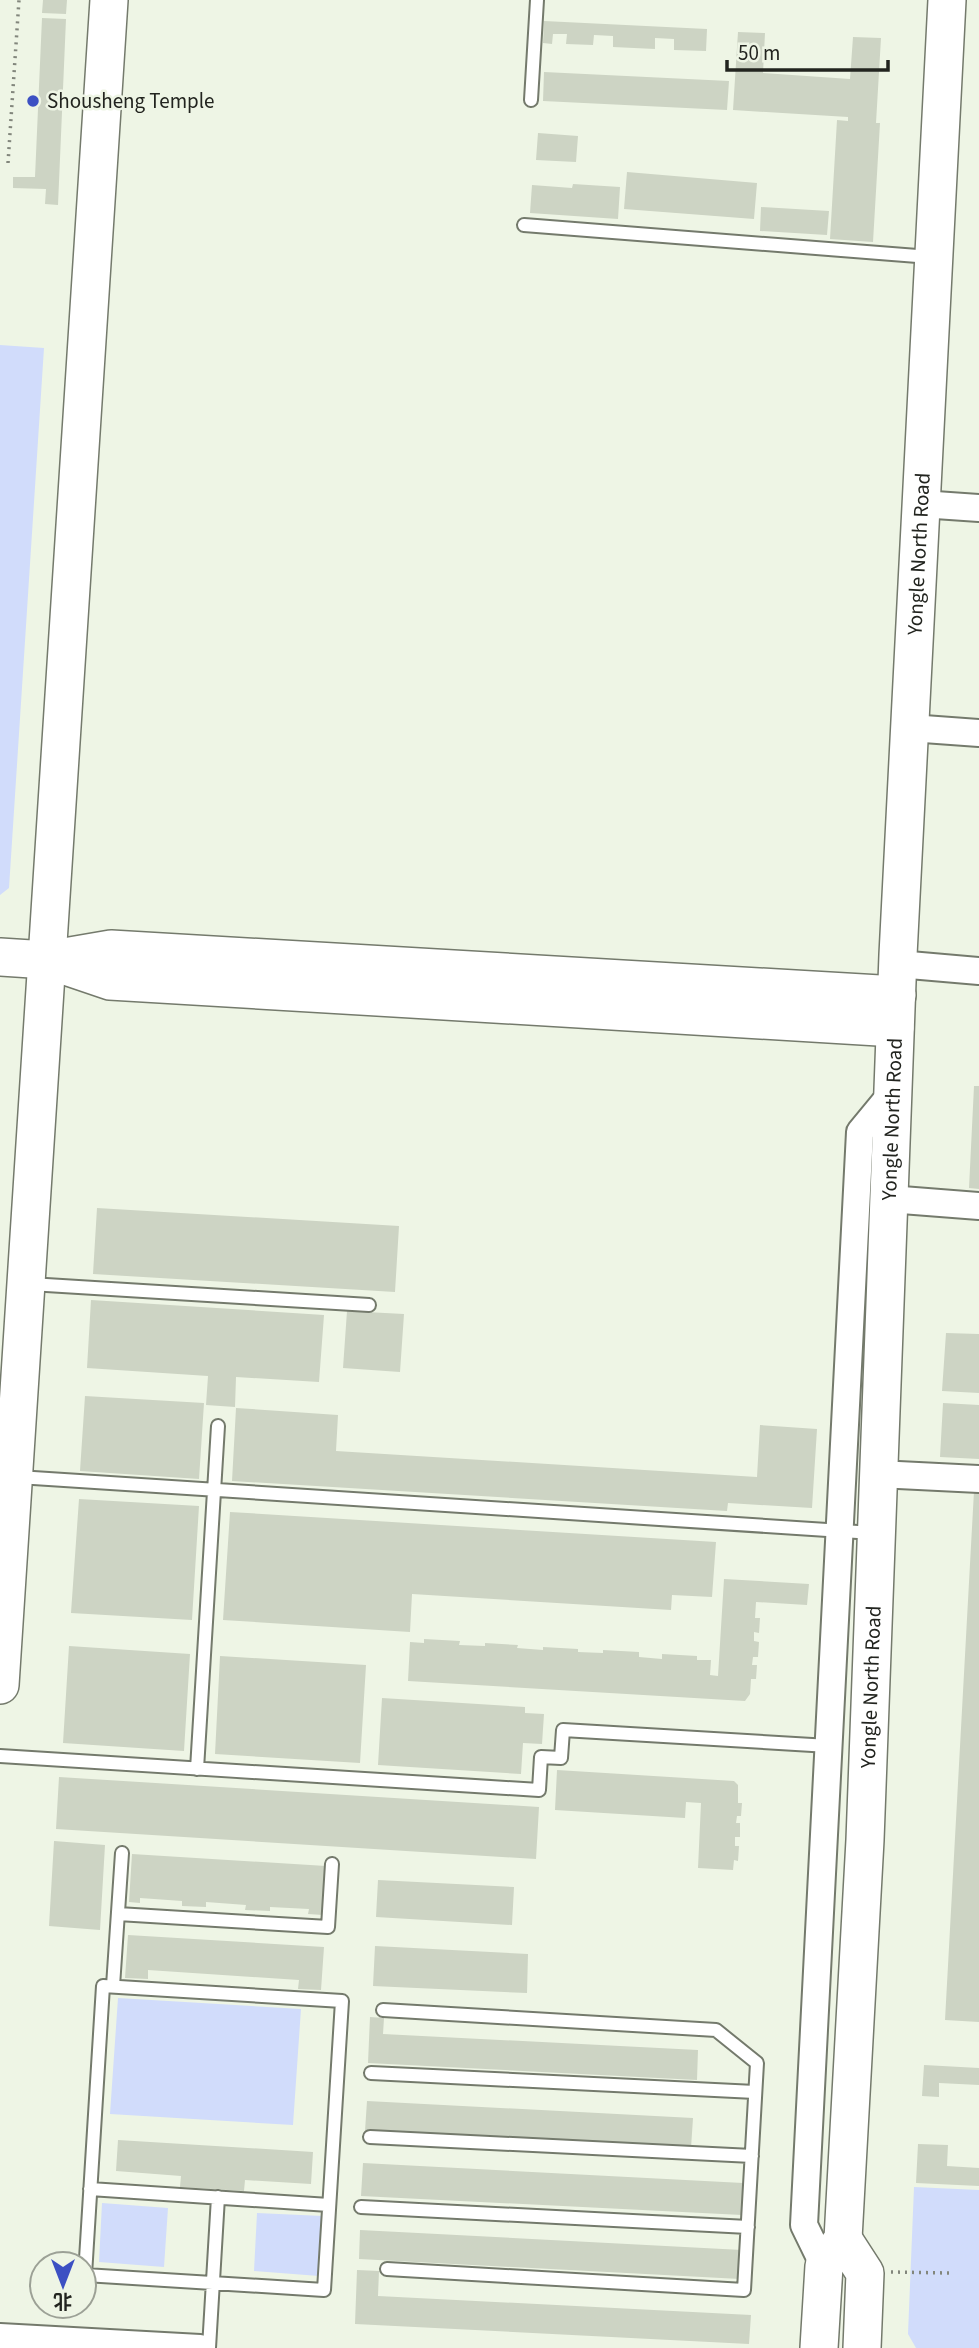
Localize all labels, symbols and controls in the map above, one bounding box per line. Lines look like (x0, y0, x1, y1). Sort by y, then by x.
scale bar (727, 28, 888, 72)
text: 50 m (738, 38, 780, 68)
place label: Shousheng Temple (47, 86, 214, 116)
marker: Shousheng Temple (25, 93, 41, 109)
street label: Yongle North Road (899, 472, 938, 637)
street label: Yongle North Road (874, 1037, 910, 1202)
street label: Yongle North Road (853, 1605, 889, 1770)
north arrow (28, 2250, 98, 2320)
text: 北 (53, 2287, 73, 2314)

